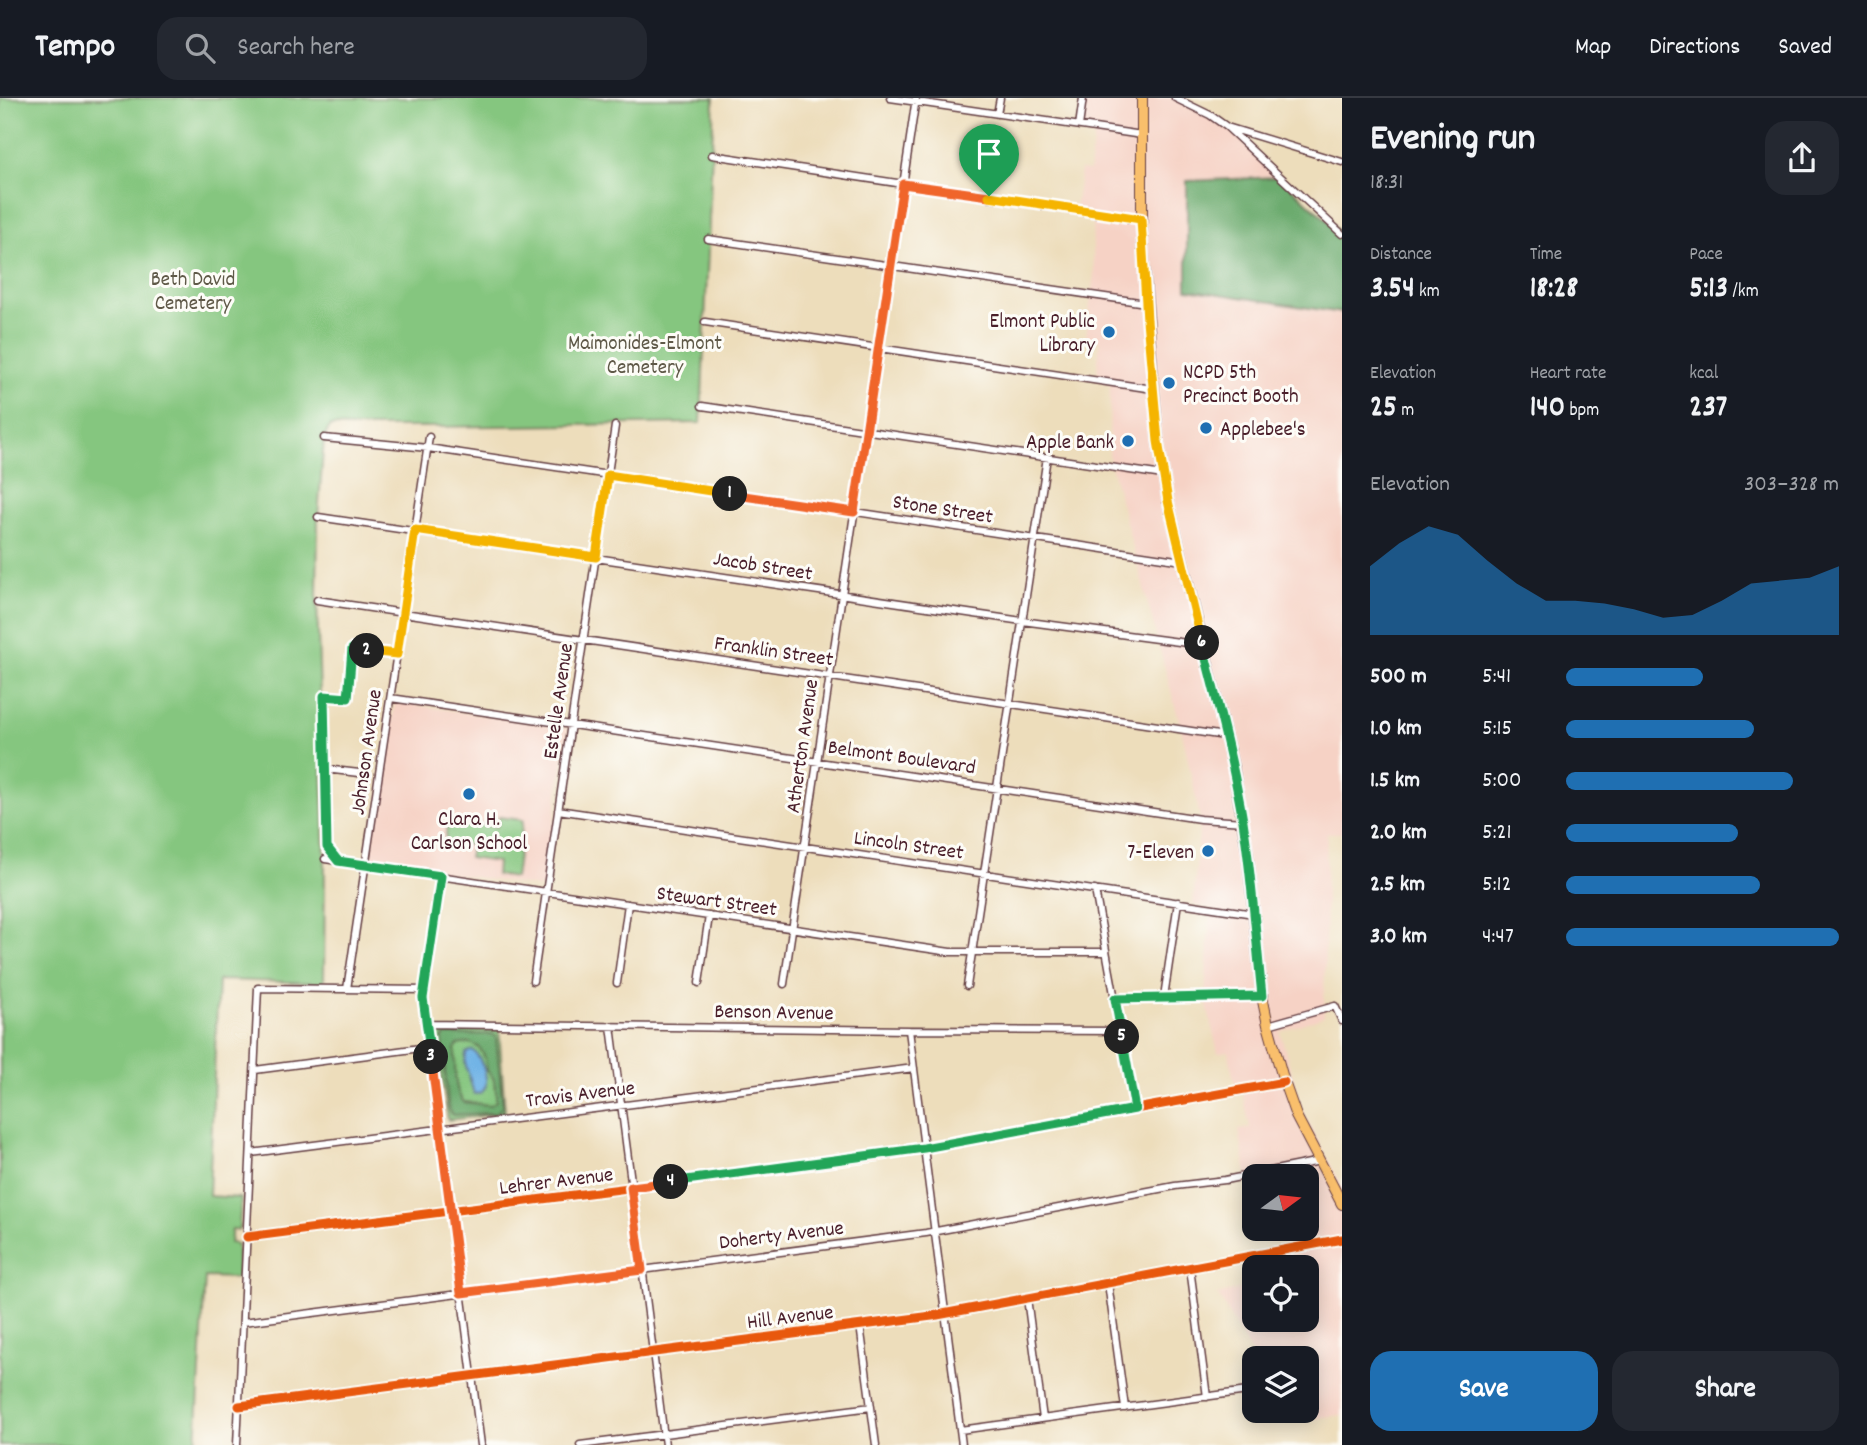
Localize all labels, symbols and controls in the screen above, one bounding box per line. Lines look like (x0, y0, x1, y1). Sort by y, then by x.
search box (157, 17, 647, 80)
text: Tempo (35, 25, 115, 72)
icon: search (181, 29, 219, 67)
text: Search here (237, 30, 355, 67)
text: Map (1575, 31, 1611, 65)
text: Directions (1649, 31, 1740, 65)
text: Saved (1778, 31, 1832, 65)
text: Evening run (1370, 113, 1535, 168)
button: share (1765, 121, 1839, 195)
pin (959, 124, 1019, 196)
icon: arrive (970, 135, 1008, 173)
text: 18:31 (1370, 167, 1403, 200)
text: Distance (1370, 242, 1432, 269)
text: Time (1530, 242, 1562, 269)
text: Pace (1689, 242, 1723, 269)
park label: Beth David Cemetery (151, 266, 235, 320)
text: 3.54 (1370, 269, 1415, 312)
text: 18:28 (1530, 269, 1578, 312)
text: 5:13 (1689, 269, 1728, 312)
text: km (1415, 279, 1440, 306)
text: /km (1728, 279, 1759, 306)
place label: Elmont Public Library (989, 308, 1095, 362)
marker: Elmont Public Library (1101, 324, 1117, 340)
park label: Maimonides-Elmont Cemetery (568, 330, 722, 384)
place label: NCPD 5th Precinct Booth (1183, 359, 1299, 413)
text: Elevation (1370, 361, 1436, 388)
text: Heart rate (1530, 361, 1606, 388)
text: kcal (1689, 361, 1718, 388)
marker: NCPD 5th Precinct Booth (1161, 375, 1177, 391)
text: 25 (1370, 388, 1397, 431)
text: 140 (1530, 388, 1565, 431)
text: 237 (1689, 388, 1727, 431)
text: m (1397, 398, 1414, 425)
text: bpm (1565, 398, 1599, 425)
place label: Applebee's (1220, 416, 1306, 446)
marker: Applebee's (1198, 420, 1214, 436)
place label: Apple Bank (1026, 429, 1114, 459)
marker: Apple Bank (1120, 433, 1136, 449)
text: Elevation (1370, 469, 1450, 502)
text: 303–328 m (1744, 469, 1839, 502)
pin: 1 (712, 476, 748, 512)
text: 1 (727, 480, 732, 507)
street label: Stone Street (890, 488, 995, 534)
street label: Jacob Street (711, 545, 815, 591)
pin: 6 (1184, 626, 1220, 660)
text: 6 (1197, 629, 1206, 656)
street label: Franklin Street (712, 630, 835, 676)
pin: 2 (350, 634, 384, 668)
text: 2 (362, 637, 371, 664)
street label: Estelle Avenue (537, 641, 583, 761)
text: 500 m (1370, 661, 1427, 694)
text: 5:41 (1482, 661, 1511, 694)
street label: Atherton Avenue (780, 678, 828, 815)
street label: Johnson Avenue (344, 688, 392, 817)
text: 1.0 km (1370, 713, 1422, 746)
text: 5:15 (1482, 713, 1512, 746)
street label: Belmont Boulevard (826, 734, 977, 784)
text: 1.5 km (1370, 765, 1420, 798)
text: 5:00 (1482, 765, 1522, 798)
marker: Clara H. Carlson School (461, 786, 477, 802)
place label: Clara H. Carlson School (411, 806, 527, 860)
text: 2.0 km (1370, 817, 1427, 850)
text: 5:21 (1482, 817, 1512, 850)
street label: Lincoln Street (852, 824, 966, 870)
place label: 7-Eleven (1127, 839, 1194, 869)
marker: 7-Eleven (1200, 843, 1216, 859)
text: 2.5 km (1370, 869, 1425, 902)
text: 5:12 (1482, 869, 1512, 902)
street label: Stewart Street (655, 880, 779, 926)
text: 3.0 km (1370, 921, 1427, 954)
text: 4:47 (1482, 921, 1514, 954)
street label: Benson Avenue (714, 998, 834, 1030)
pin: 5 (1104, 1020, 1140, 1054)
text: 5 (1117, 1023, 1126, 1050)
pin: 3 (414, 1040, 448, 1074)
text: 3 (426, 1043, 435, 1070)
street label: Travis Avenue (524, 1074, 637, 1118)
street label: Lehrer Avenue (498, 1161, 615, 1205)
pin: 4 (654, 1164, 688, 1200)
north arrow (1242, 1164, 1320, 1241)
map controls (1242, 1164, 1319, 1423)
text: 4 (667, 1168, 674, 1195)
street label: Doherty Avenue (717, 1214, 845, 1260)
button: locate (1242, 1255, 1319, 1332)
street label: Hill Avenue (745, 1299, 835, 1339)
button: layers (1242, 1346, 1319, 1423)
button: Save (1370, 1351, 1598, 1431)
button: Share (1612, 1351, 1839, 1431)

